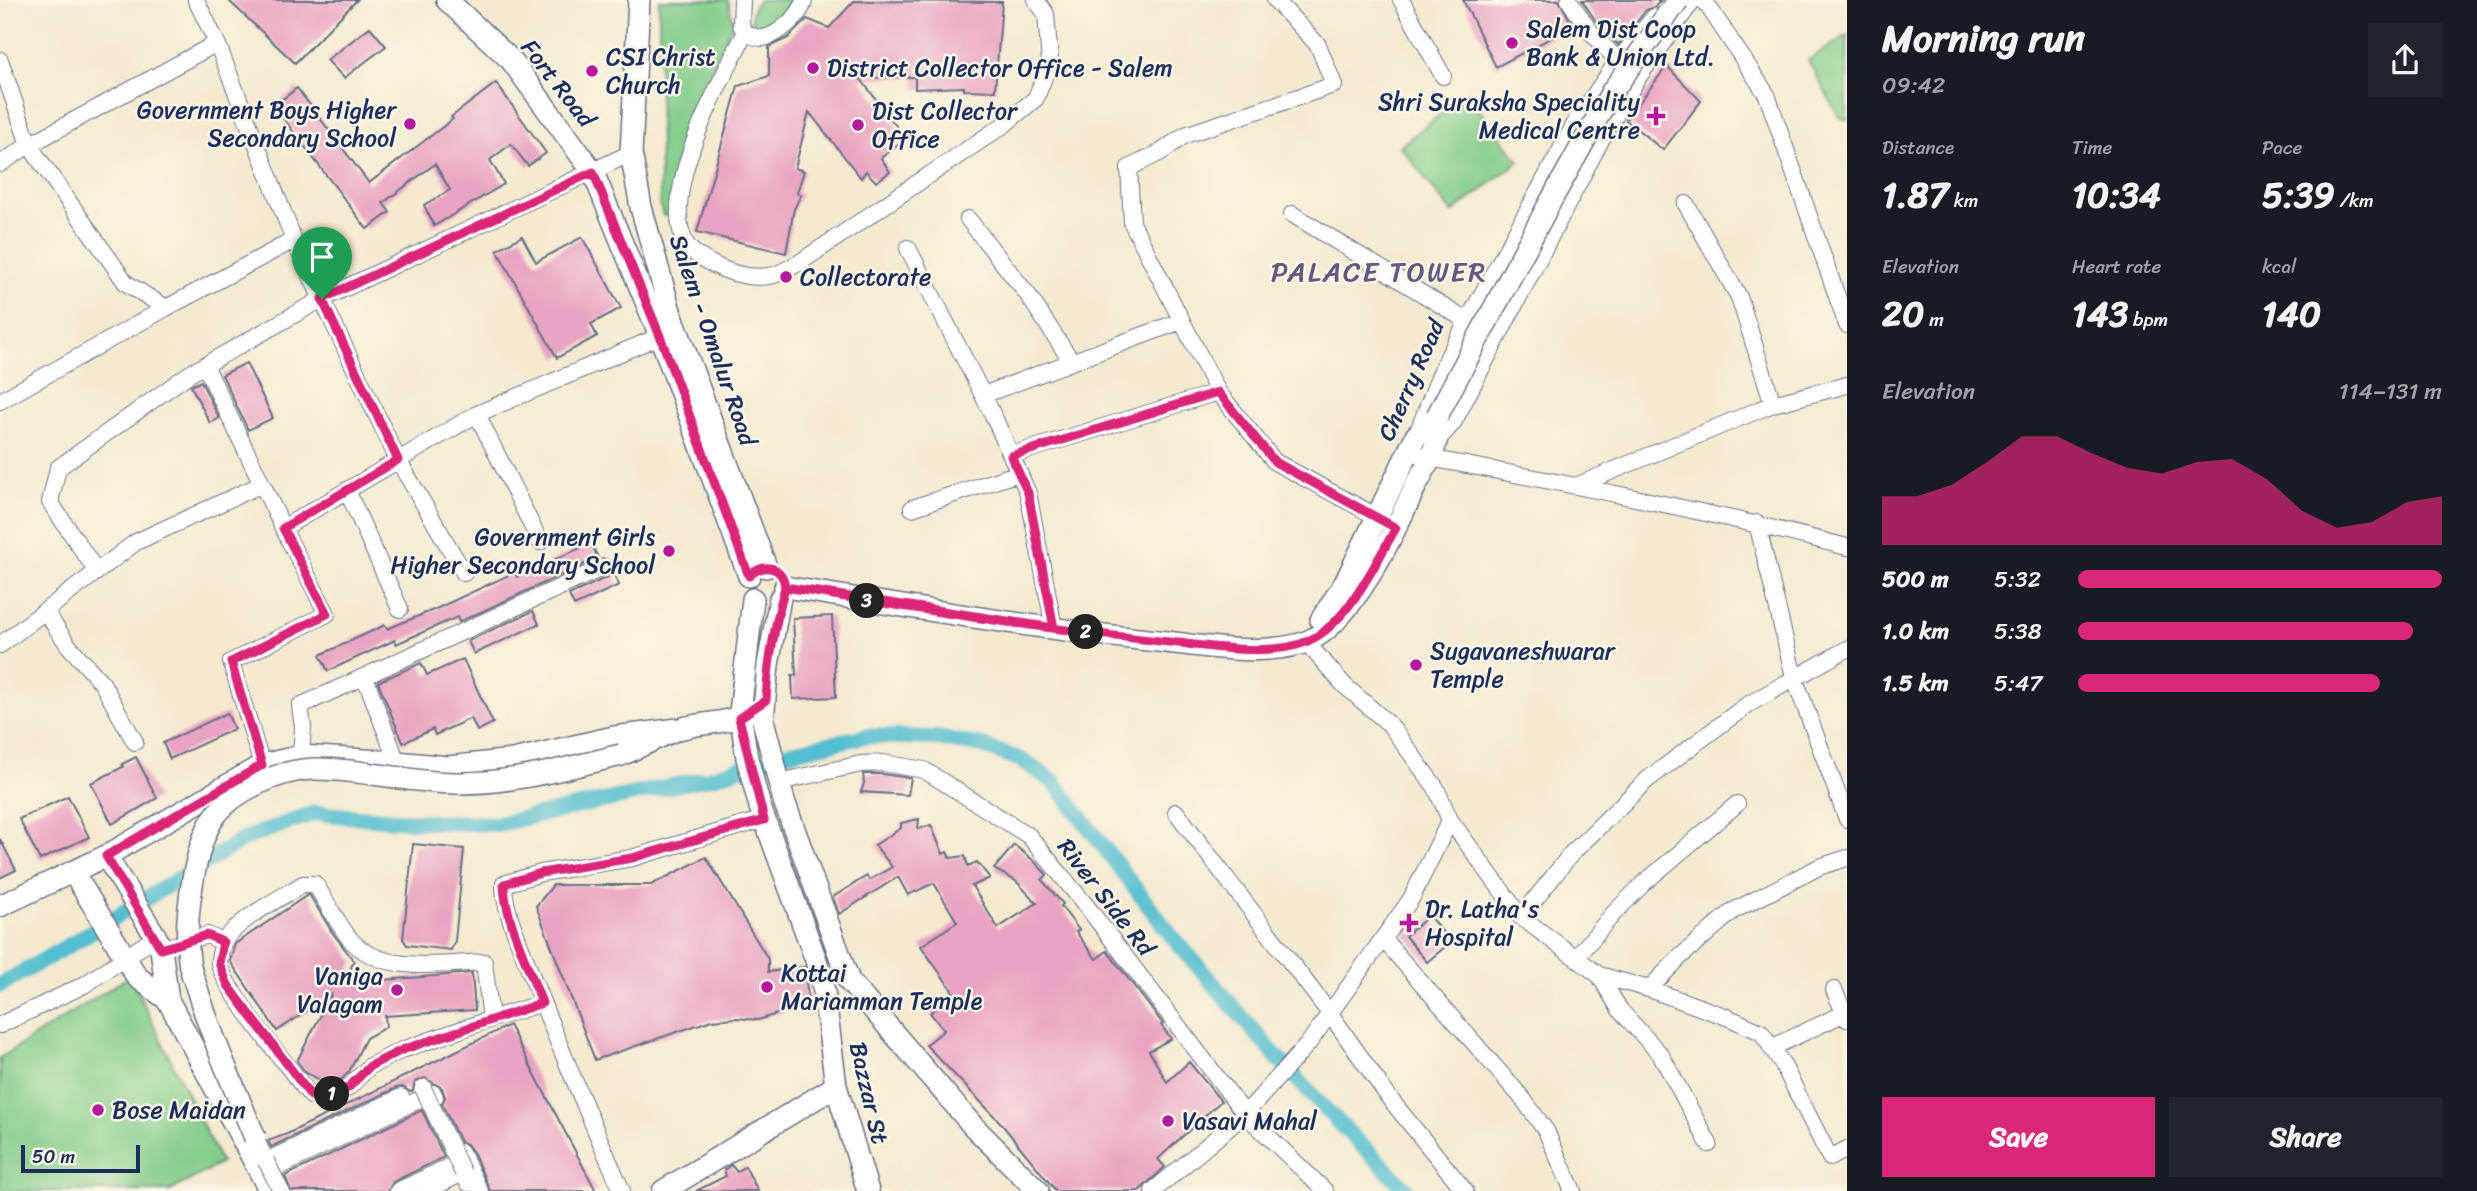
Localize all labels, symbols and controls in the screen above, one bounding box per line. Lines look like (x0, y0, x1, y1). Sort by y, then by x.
text: Morning run (1882, 5, 2085, 72)
place label: Salem Dist Coop Bank & Union Ltd. (1526, 8, 1715, 78)
button: share (2368, 23, 2442, 97)
street label: Fort Road (510, 29, 607, 138)
marker: Salem Dist Coop Bank & Union Ltd. (1504, 35, 1520, 51)
place label: CSI Christ Church (606, 36, 716, 106)
place label: District Collector Office - Salem (827, 47, 1173, 89)
marker: District Collector Office - Salem (805, 60, 821, 76)
marker: CSI Christ Church (584, 63, 600, 79)
text: 09:42 (1882, 65, 1945, 106)
place label: Shri Suraksha Speciality Medical Centre (1378, 81, 1641, 151)
place label: Government Boys Higher Secondary School (137, 89, 398, 159)
place label: Dist Collector Office (872, 90, 1019, 160)
marker: Shri Suraksha Speciality Medical Centre (1646, 106, 1666, 126)
marker: Government Boys Higher Secondary School (402, 116, 418, 132)
marker: Dist Collector Office (850, 117, 866, 133)
text: Distance (1882, 131, 1954, 164)
text: Time (2072, 131, 2112, 164)
text: Pace (2262, 131, 2302, 164)
text: 1.87 (1882, 164, 1949, 226)
text: 10:34 (2072, 164, 2161, 226)
text: 5:39 (2262, 164, 2335, 226)
text: km (1949, 184, 1978, 217)
text: /km (2335, 184, 2374, 217)
pin (292, 227, 352, 299)
street label: Salem - Omalur Road (657, 229, 769, 453)
icon: arrive (303, 238, 341, 276)
district label: PALACE TOWER (1271, 247, 1487, 296)
text: Elevation (1882, 250, 1959, 283)
text: Heart rate (2072, 250, 2161, 283)
text: kcal (2262, 250, 2297, 283)
place label: Collectorate (800, 256, 931, 298)
marker: Collectorate (778, 269, 794, 285)
text: 20 (1882, 283, 1924, 345)
text: 143 (2072, 283, 2128, 345)
text: 140 (2262, 283, 2321, 345)
text: m (1924, 303, 1944, 336)
text: bpm (2128, 303, 2168, 336)
street label: Cherry Road (1365, 311, 1457, 448)
text: Elevation (1882, 371, 1975, 412)
text: 114–131 m (2339, 371, 2442, 412)
place label: Government Girls Higher Secondary School (390, 516, 656, 586)
marker: Government Girls Higher Secondary School (661, 543, 677, 559)
text: 500 m (1882, 559, 1949, 600)
text: 5:32 (1994, 559, 2041, 600)
pin: 3 (850, 584, 884, 618)
text: 3 (861, 584, 872, 617)
text: 1.0 km (1882, 611, 1949, 652)
text: 5:38 (1994, 611, 2042, 652)
pin: 2 (1068, 614, 1104, 650)
text: 2 (1080, 615, 1091, 648)
place label: Sugavaneshwarar Temple (1430, 630, 1617, 700)
marker: Sugavaneshwarar Temple (1408, 657, 1424, 673)
text: 1.5 km (1882, 663, 1949, 704)
text: 5:47 (1994, 663, 2043, 704)
street label: River Side Rd (1046, 829, 1167, 967)
place label: Dr. Latha's Hospital (1425, 888, 1540, 958)
marker: Dr. Latha's Hospital (1399, 913, 1419, 933)
place label: Kottai Mariamman Temple (781, 952, 983, 1022)
place label: Vaniga Valagam (297, 955, 383, 1025)
marker: Kottai Mariamman Temple (759, 979, 775, 995)
marker: Vaniga Valagam (389, 982, 405, 998)
street label: Bazzar St (837, 1038, 901, 1148)
pin: 1 (314, 1076, 350, 1112)
text: 1 (327, 1077, 336, 1110)
place label: Bose Maidan (112, 1089, 246, 1131)
button: Save (1882, 1097, 2155, 1177)
button: Share (2169, 1097, 2442, 1177)
place label: Vasavi Mahal (1182, 1100, 1318, 1142)
marker: Bose Maidan (90, 1102, 106, 1118)
marker: Vasavi Mahal (1160, 1113, 1176, 1129)
text: 50 m (32, 1140, 75, 1173)
scale bar (21, 1142, 140, 1174)

